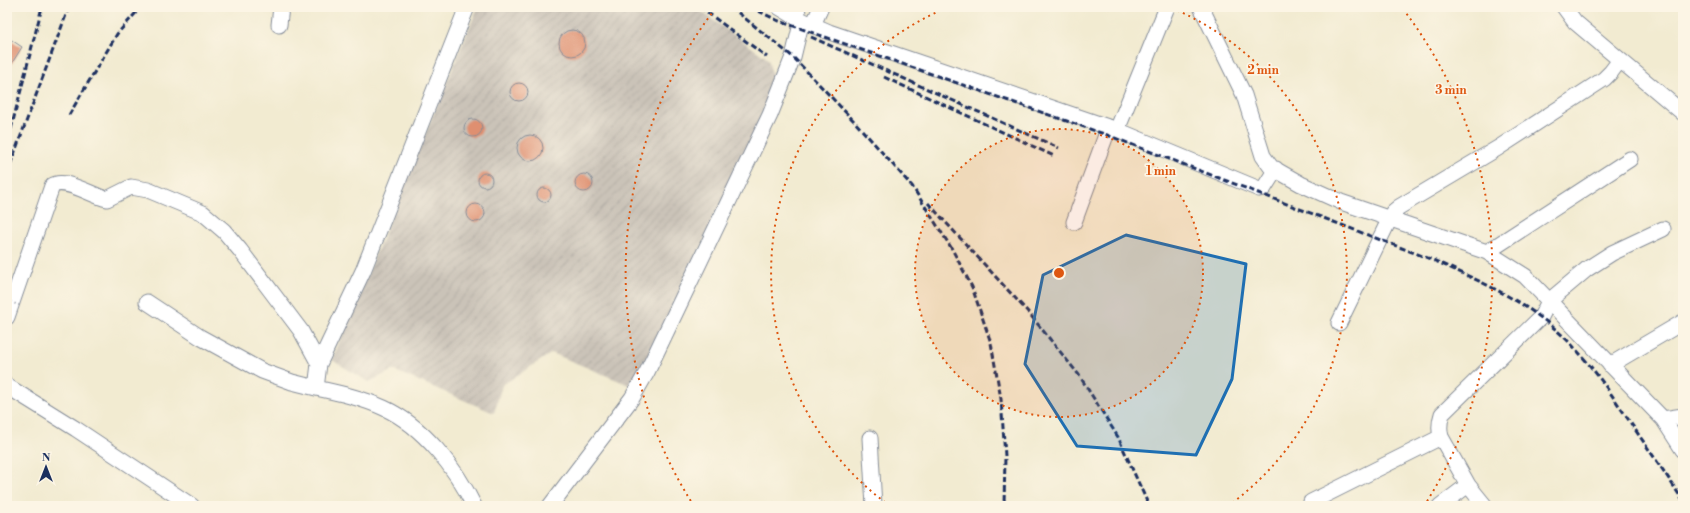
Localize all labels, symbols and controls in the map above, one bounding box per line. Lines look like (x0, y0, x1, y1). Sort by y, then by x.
text: 2 min (1247, 63, 1279, 78)
text: 3 min (1435, 83, 1467, 98)
text: 1 min (1146, 164, 1177, 179)
centre of rings (1052, 266, 1066, 280)
north arrow (26, 447, 66, 487)
text: N (42, 451, 51, 465)

